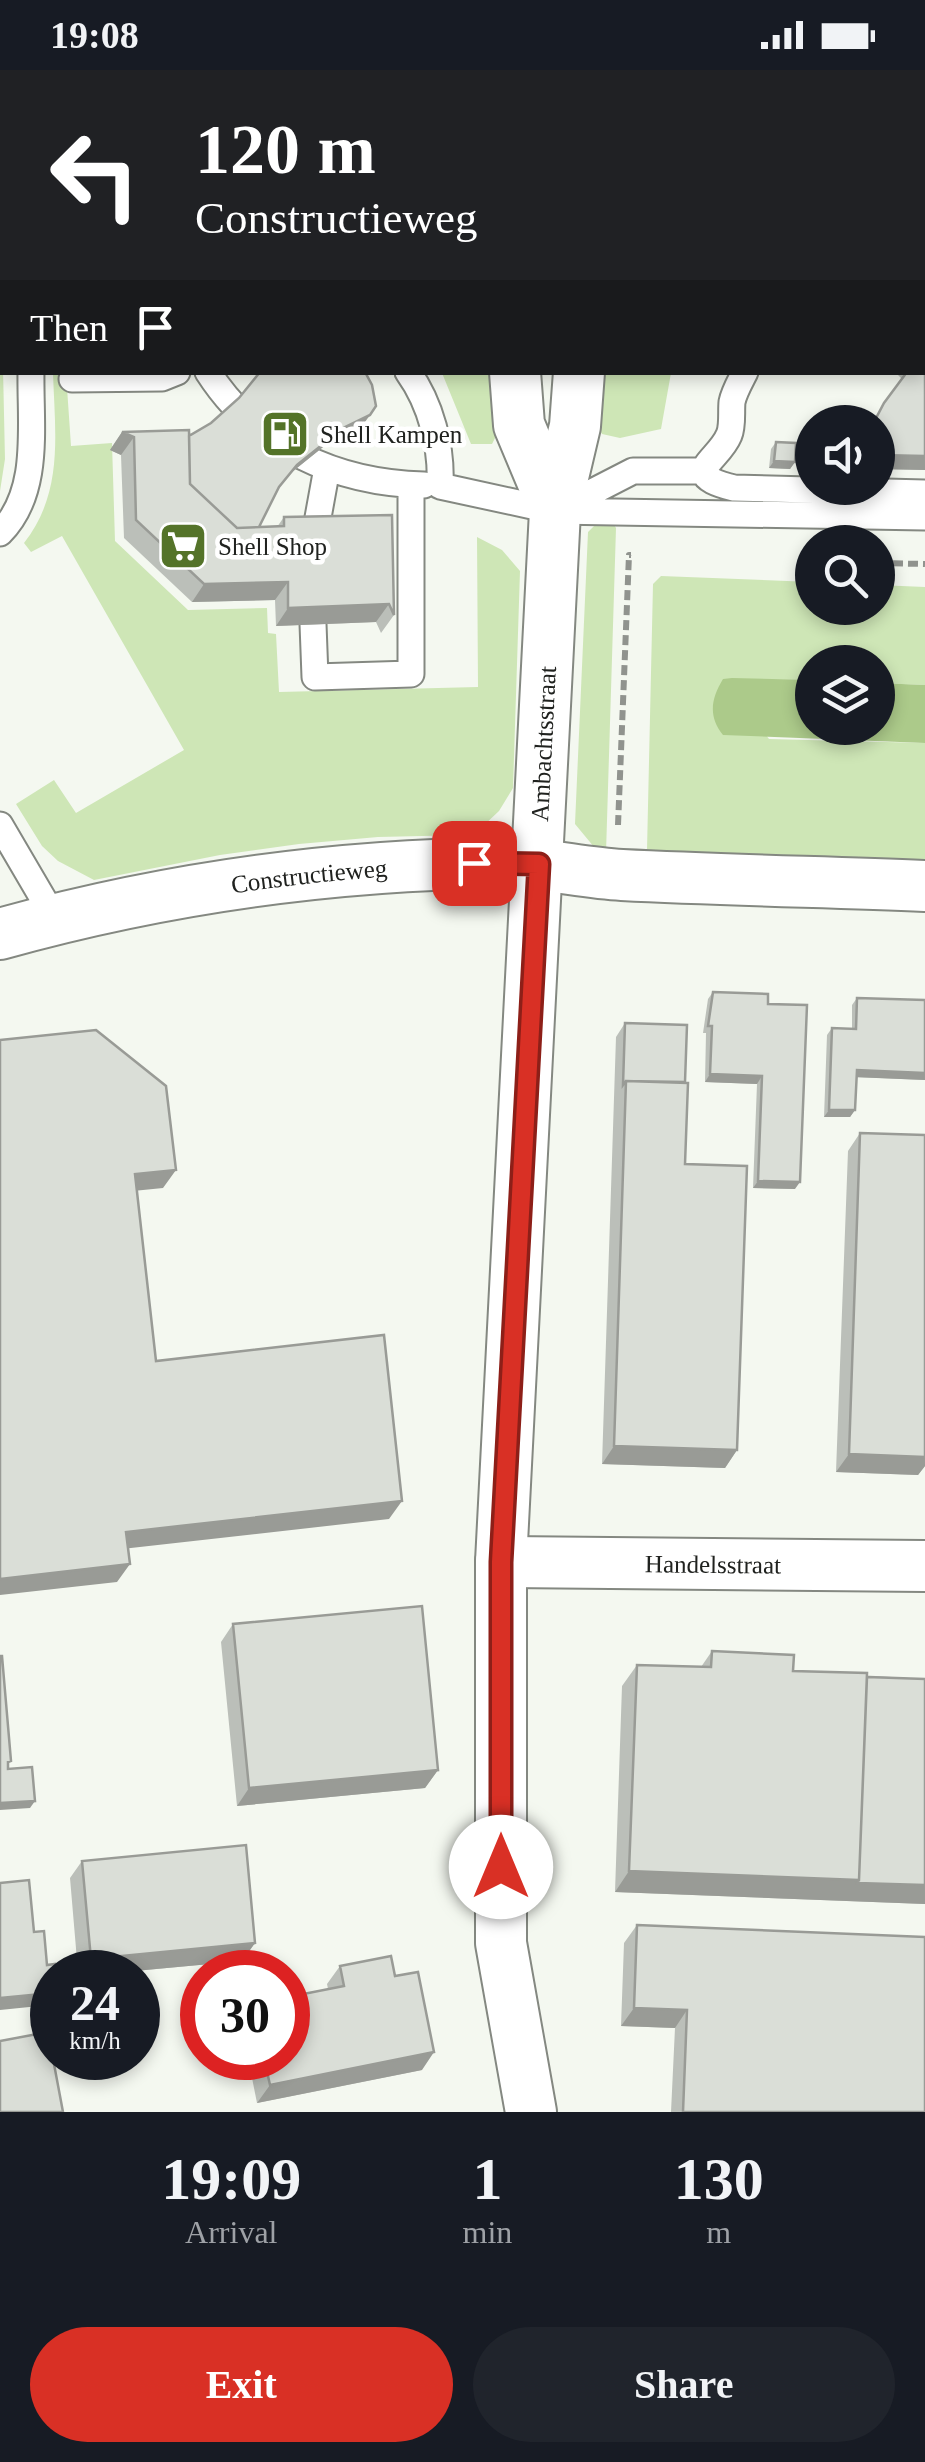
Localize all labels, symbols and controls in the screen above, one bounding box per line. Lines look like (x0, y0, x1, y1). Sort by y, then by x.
text: 19:08 (50, 14, 139, 56)
icon: left (30, 110, 160, 240)
text: 120 m (195, 111, 376, 188)
text: Constructieweg (195, 193, 477, 243)
icon: arrive (128, 300, 183, 355)
text: Then (30, 307, 108, 349)
map controls (795, 405, 895, 745)
button: sound (795, 405, 895, 505)
fuel station icon: Shell Kampen (259, 408, 311, 460)
place label: Shell Kampen (320, 421, 463, 448)
supermarket icon: Shell Shop (157, 520, 209, 572)
button: search (795, 525, 895, 625)
place label: Shell Shop (218, 533, 327, 560)
button: layers (795, 645, 895, 745)
street label: Ambachtsstraat (526, 665, 561, 822)
pin (432, 821, 517, 906)
icon: arrive (447, 836, 502, 891)
street label: Constructieweg (229, 854, 389, 898)
street label: Handelsstraat (645, 1550, 781, 1578)
position arrow (449, 1815, 553, 1919)
speed limit sign: 30 (180, 1950, 310, 2080)
text: 24 (70, 1975, 120, 2031)
text: km/h (69, 2027, 121, 2054)
text: 19:09 (161, 2146, 301, 2212)
text: 1 (472, 2146, 502, 2212)
text: 130 (674, 2146, 764, 2212)
text: Arrival (185, 2214, 277, 2250)
text: min (463, 2214, 512, 2250)
text: m (706, 2214, 731, 2250)
button: Exit (30, 2327, 453, 2442)
button: Share (473, 2327, 895, 2442)

